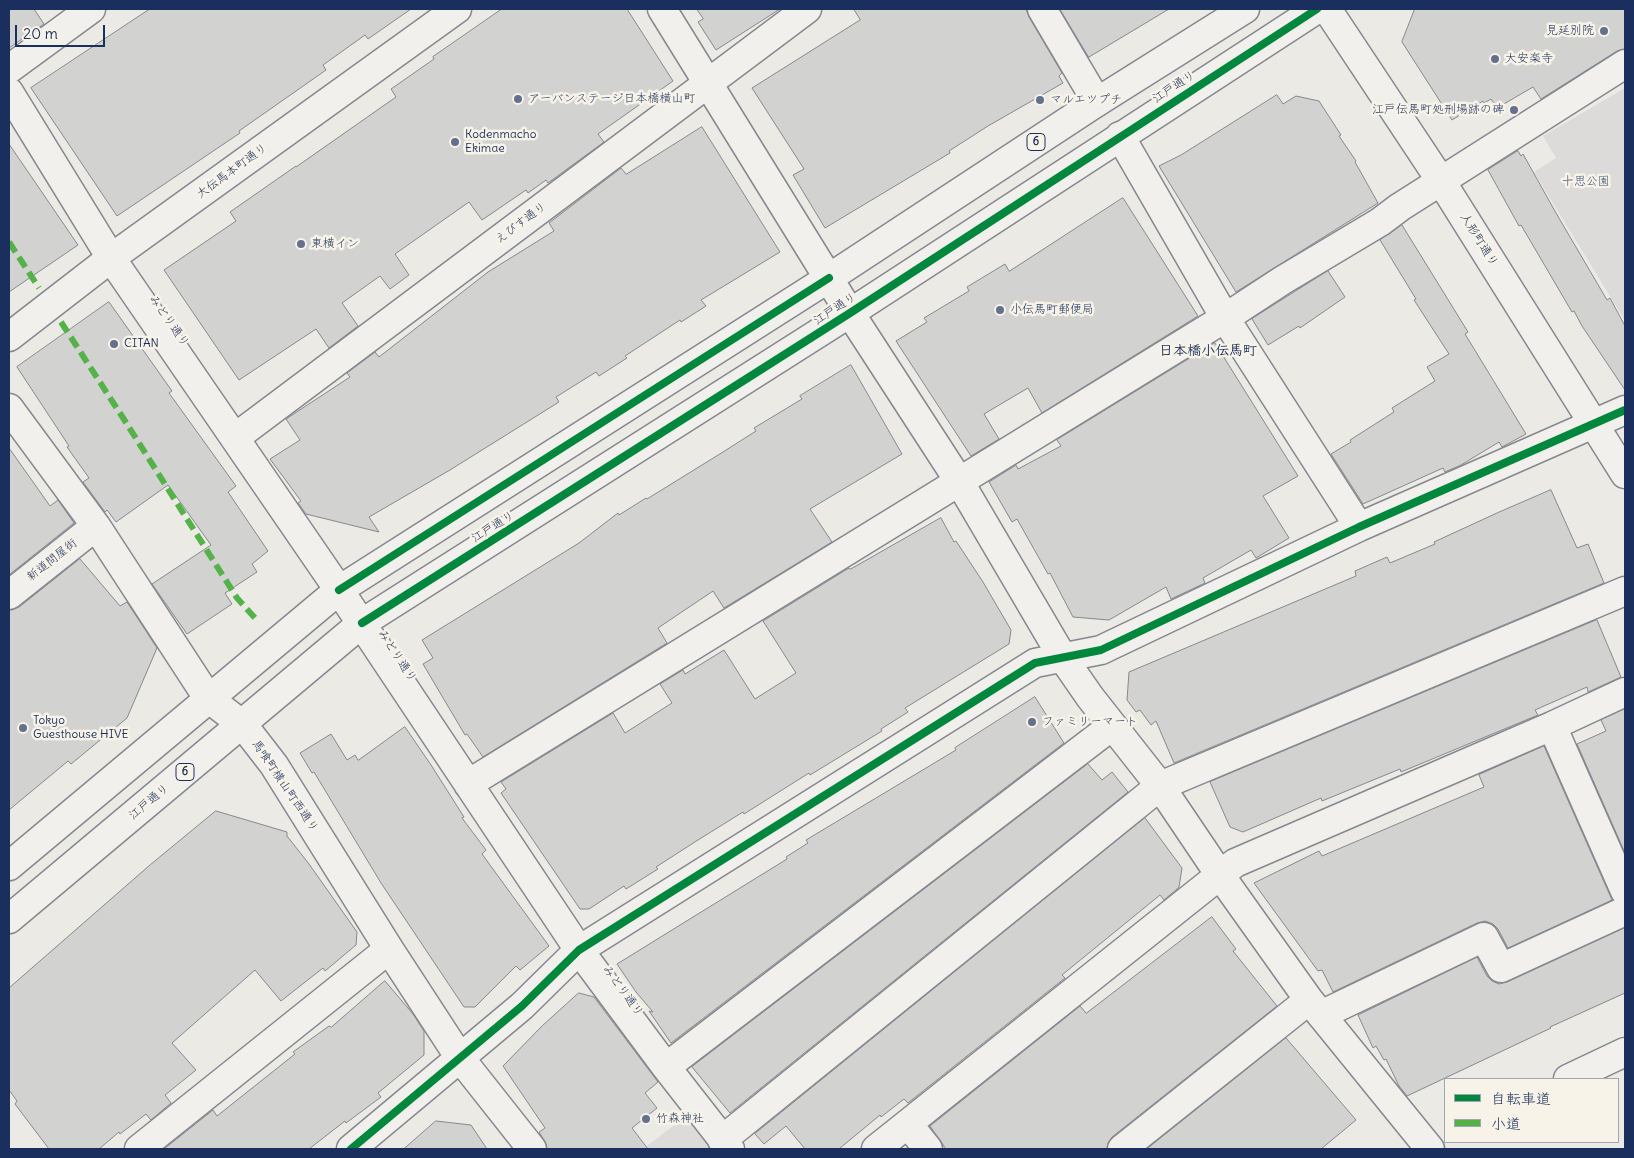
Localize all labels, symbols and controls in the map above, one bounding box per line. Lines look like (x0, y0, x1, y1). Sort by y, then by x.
scale bar (18, 15, 108, 47)
text: 20 m (23, 24, 58, 43)
place label: 見延別院 (1546, 24, 1594, 38)
marker: 見延別院 (1598, 25, 1610, 37)
place label: 大安楽寺 (1505, 52, 1553, 66)
marker: 大安楽寺 (1489, 53, 1501, 65)
street label: 江戸通り (1150, 68, 1198, 106)
place label: アーバンステージ日本橋横山町 (528, 92, 696, 106)
marker: アーバンステージ日本橋横山町 (512, 93, 524, 105)
place label: マルエツプチ (1050, 93, 1122, 107)
marker: マルエツプチ (1034, 94, 1046, 106)
place label: 江戸伝馬町処刑場跡の碑 (1372, 103, 1504, 117)
marker: 江戸伝馬町処刑場跡の碑 (1508, 104, 1520, 116)
place label: Kodenmacho Ekimae (465, 128, 537, 156)
road number: 6 (1027, 134, 1045, 150)
marker: Kodenmacho Ekimae (449, 136, 461, 148)
street label: 大伝馬本町通り (194, 140, 270, 202)
park label: 十思公園 (1562, 175, 1610, 189)
street label: えびす通り (493, 199, 549, 247)
street label: 人形町通り (1457, 211, 1501, 269)
place label: 東横イン (311, 237, 359, 251)
marker: 東横イン (295, 238, 307, 250)
street label: 江戸通り (811, 290, 859, 328)
street label: みどり通り (146, 292, 192, 350)
place label: 小伝馬町郵便局 (1010, 303, 1094, 317)
marker: 小伝馬町郵便局 (994, 304, 1006, 316)
place label: CITAN (124, 337, 159, 351)
marker: CITAN (108, 338, 120, 350)
district label: 日本橋小伝馬町 (1159, 343, 1257, 359)
street label: 江戸通り (469, 508, 517, 546)
street label: 新道問屋街 (24, 536, 80, 584)
street label: みどり通り (375, 627, 419, 685)
place label: Tokyo Guesthouse HIVE (33, 714, 128, 742)
place label: ファミリーマート (1042, 715, 1138, 729)
marker: ファミリーマート (1026, 716, 1038, 728)
marker: Tokyo Guesthouse HIVE (17, 722, 29, 734)
street label: 馬喰町横山町西通り (249, 737, 321, 835)
road number: 6 (176, 764, 194, 780)
street label: 江戸通り (126, 781, 172, 823)
street label: みどり通り (600, 962, 646, 1020)
legend (1444, 1078, 1619, 1143)
text: 自転車道 (1491, 1089, 1551, 1108)
place label: 竹森神社 (656, 1112, 704, 1126)
marker: 竹森神社 (640, 1113, 652, 1125)
text: 小道 (1491, 1114, 1521, 1133)

